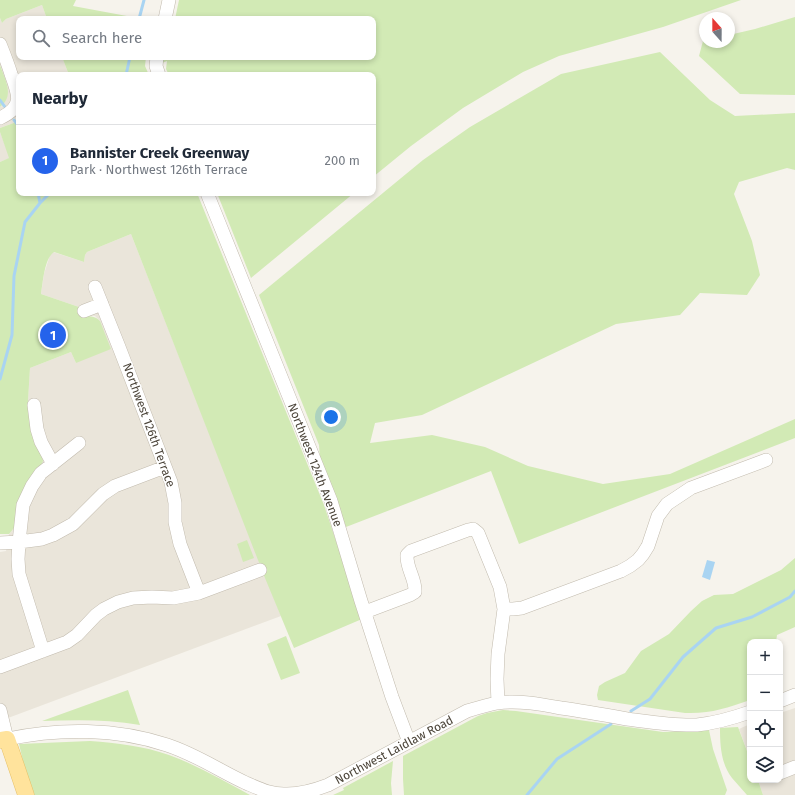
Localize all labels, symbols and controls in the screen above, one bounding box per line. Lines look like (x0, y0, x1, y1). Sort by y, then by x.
north arrow (699, 12, 735, 48)
search box (16, 16, 376, 60)
icon: search (30, 27, 52, 49)
text: Search here (62, 29, 142, 47)
text: Nearby (32, 88, 87, 109)
text: Bannister Creek Greenway (70, 144, 249, 162)
text: 1 (42, 153, 48, 168)
text: 200 m (324, 153, 360, 168)
text: Park · Northwest 126th Terrace (70, 162, 248, 177)
pin: 1 (40, 320, 66, 350)
street label: Northwest 126th Terrace (120, 361, 178, 489)
street label: Northwest 124th Avenue (285, 401, 345, 529)
your location (321, 407, 341, 427)
map controls (747, 639, 783, 783)
button: + (747, 639, 783, 675)
button: − (747, 675, 783, 711)
button: locate (747, 711, 783, 747)
street label: Northwest Laidlaw Road (333, 713, 455, 787)
button: layers (747, 747, 783, 783)

